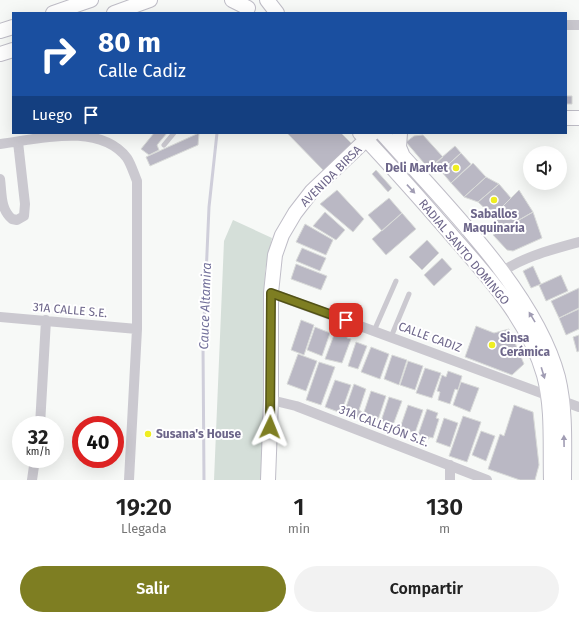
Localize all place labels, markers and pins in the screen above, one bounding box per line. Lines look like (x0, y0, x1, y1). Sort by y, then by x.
place label: Deli Market (385, 161, 448, 175)
marker: Deli Market (451, 163, 461, 173)
marker: Saballos Maquinaria (489, 195, 499, 205)
place label: Saballos Maquinaria (463, 207, 525, 235)
pin (329, 303, 363, 337)
place label: Sinsa Cerámica (500, 331, 550, 359)
marker: Sinsa Cerámica (487, 340, 497, 350)
place label: Susana's House (156, 427, 241, 441)
marker: Susana's House (143, 429, 153, 439)

